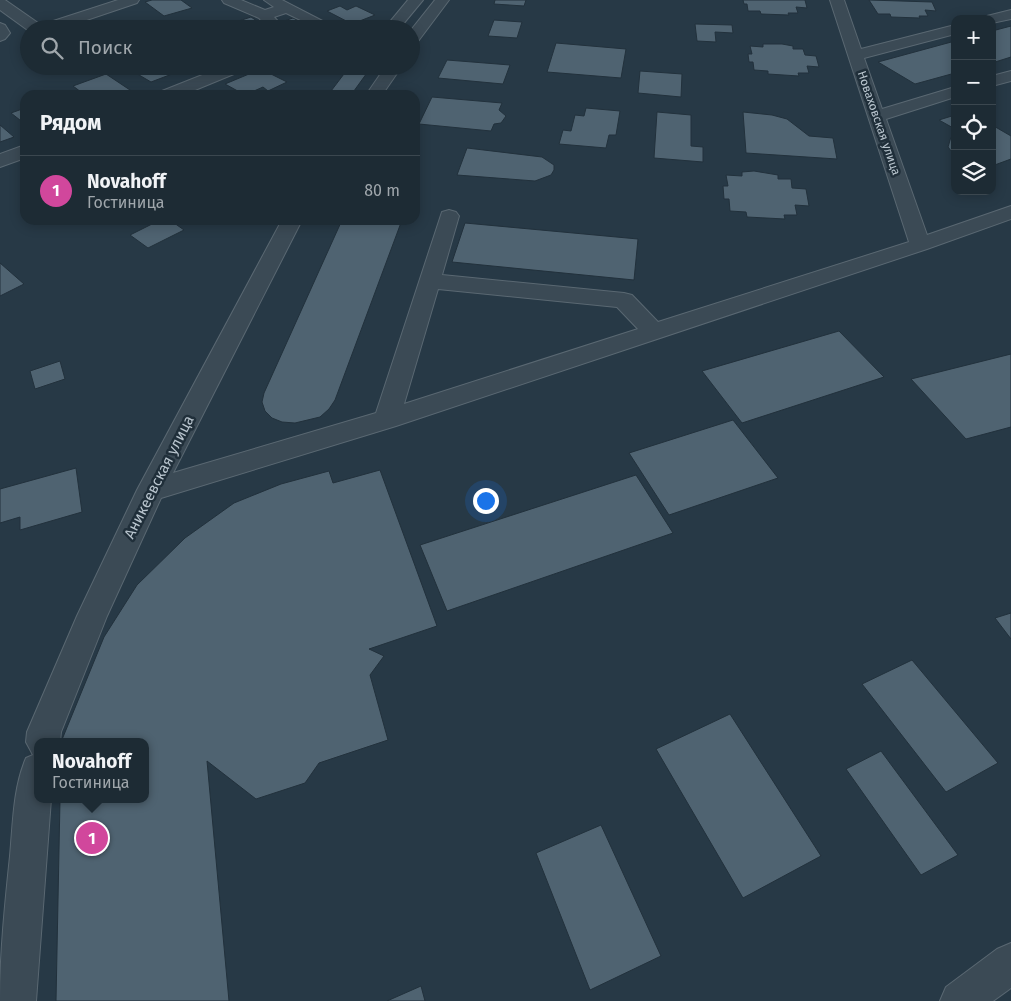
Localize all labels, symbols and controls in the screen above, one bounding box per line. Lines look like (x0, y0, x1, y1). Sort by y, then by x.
map controls (951, 15, 996, 195)
button: + (951, 15, 996, 60)
search box (20, 20, 420, 75)
icon: search (38, 34, 66, 62)
text: Поиск (78, 36, 132, 59)
button: − (951, 60, 996, 105)
street label: Новаховская улица (855, 69, 903, 177)
button: locate (951, 105, 996, 150)
text: Рядом (40, 110, 101, 136)
button: layers (951, 150, 996, 195)
text: Novahoff (87, 170, 166, 193)
text: 1 (52, 181, 60, 200)
text: 80 m (364, 181, 400, 200)
text: Гостиница (87, 193, 165, 212)
street label: Аникеевская улица (120, 412, 198, 542)
your location (473, 488, 499, 514)
popup (34, 738, 149, 803)
text: Novahoff (52, 750, 131, 773)
text: Гостиница (52, 773, 130, 792)
pin: 1 (76, 819, 108, 857)

